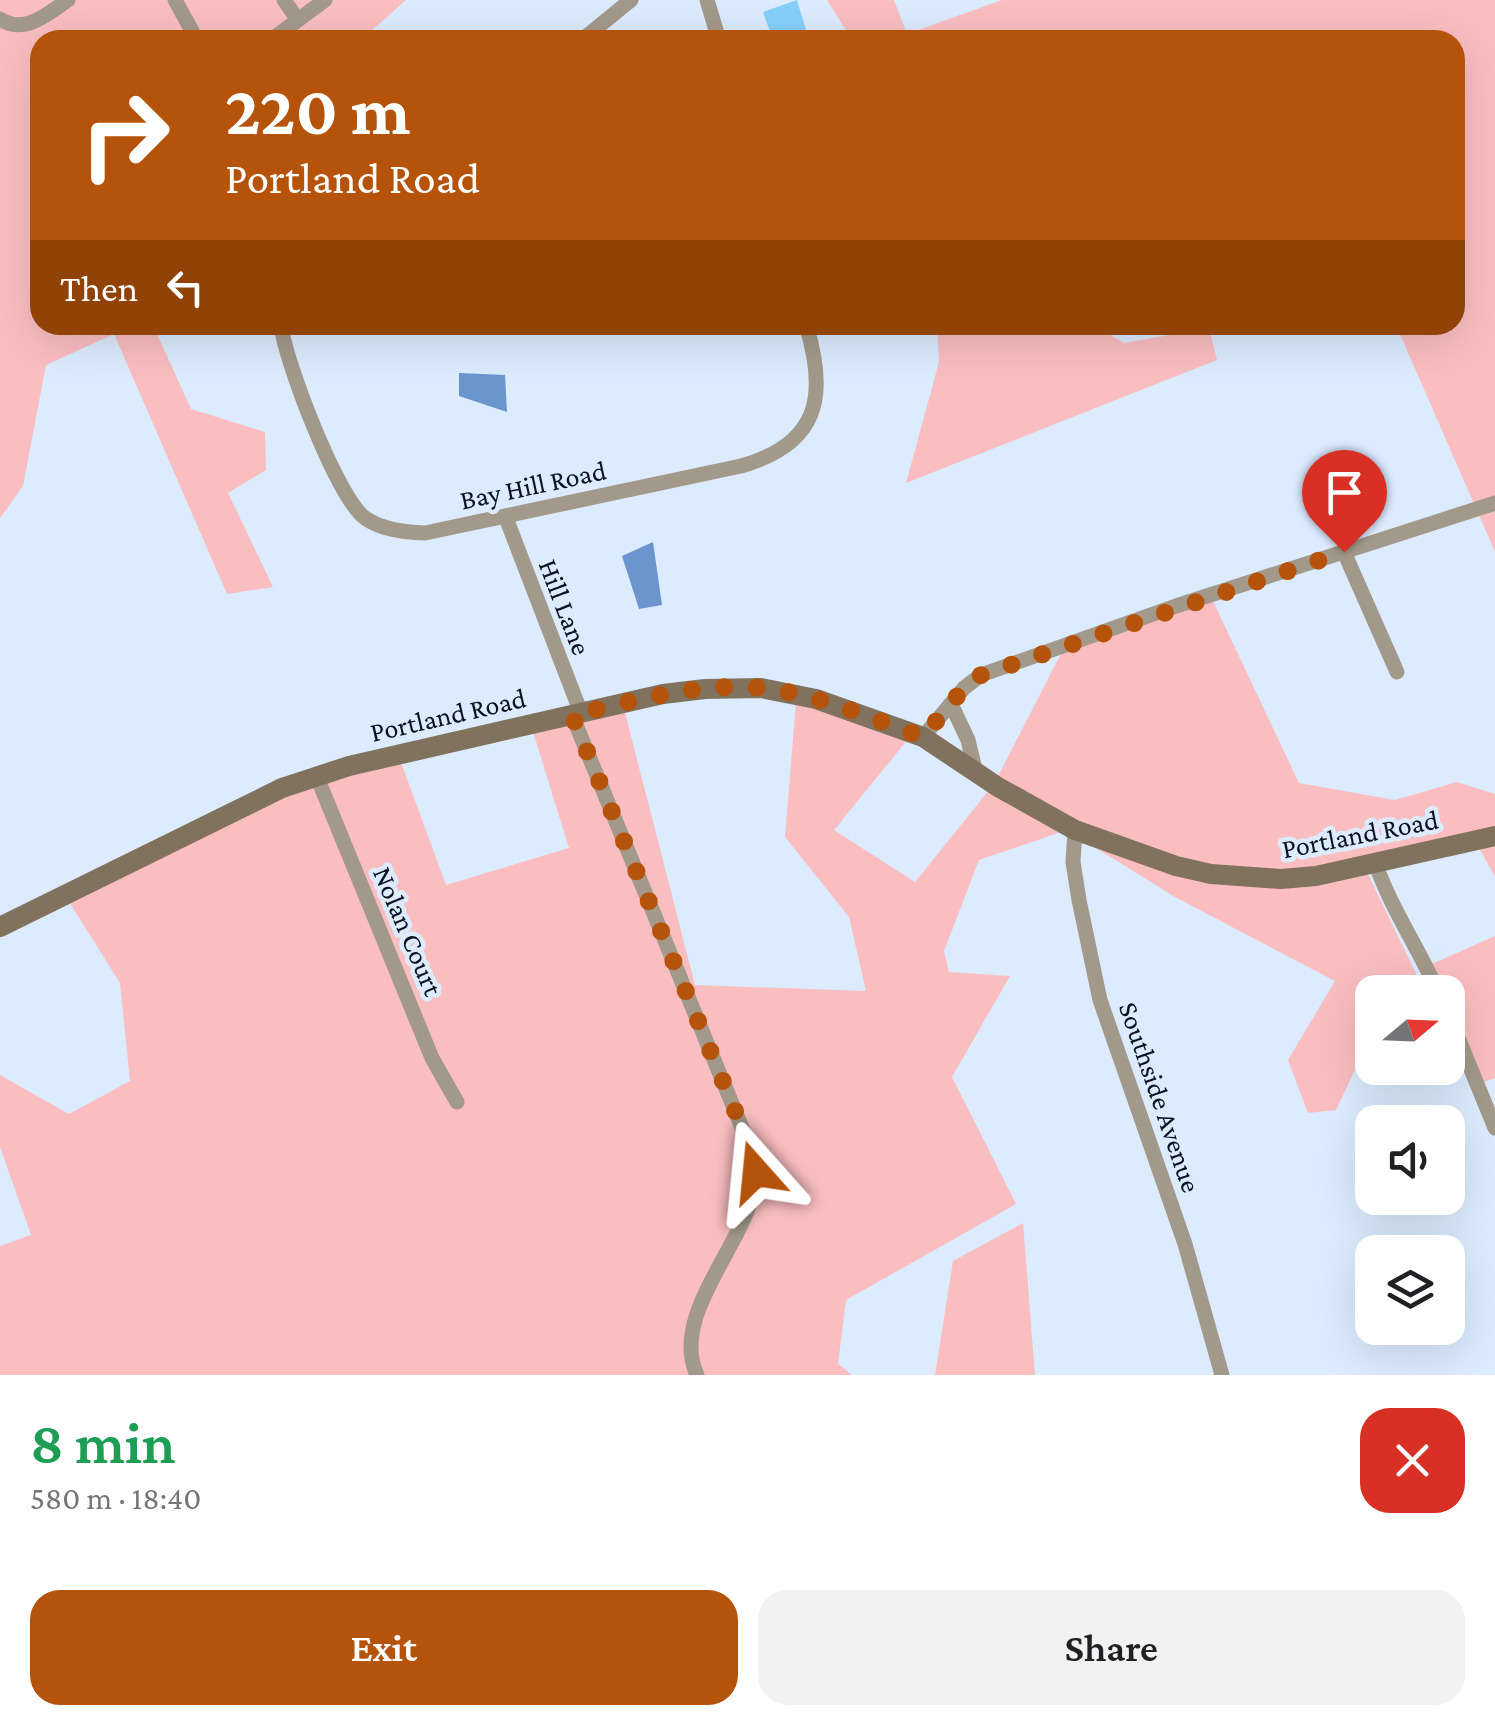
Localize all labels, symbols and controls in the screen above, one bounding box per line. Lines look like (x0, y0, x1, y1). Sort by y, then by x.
icon: right (60, 70, 190, 200)
text: 220 m (225, 71, 411, 149)
text: Portland Road (225, 153, 480, 203)
icon: left (158, 260, 213, 315)
text: Then (60, 267, 138, 309)
pin (1302, 450, 1387, 553)
street label: Bay Hill Road (457, 454, 609, 516)
icon: arrive (1317, 465, 1372, 520)
street label: Hill Lane (533, 555, 597, 659)
street label: Portland Road (367, 682, 529, 748)
street label: Portland Road (1279, 804, 1441, 864)
street label: Nolan Court (367, 862, 449, 1001)
north arrow (1355, 975, 1465, 1085)
map controls (1355, 975, 1465, 1345)
street label: Southside Avenue (1113, 998, 1207, 1196)
button: sound (1355, 1105, 1465, 1215)
position arrow (704, 1120, 808, 1224)
button: layers (1355, 1235, 1465, 1345)
button: close (1360, 1408, 1465, 1513)
text: 8 min (30, 1409, 176, 1476)
text: 580 m · 18:40 (30, 1480, 201, 1516)
button: Exit (30, 1590, 738, 1705)
button: Share (758, 1590, 1465, 1705)

